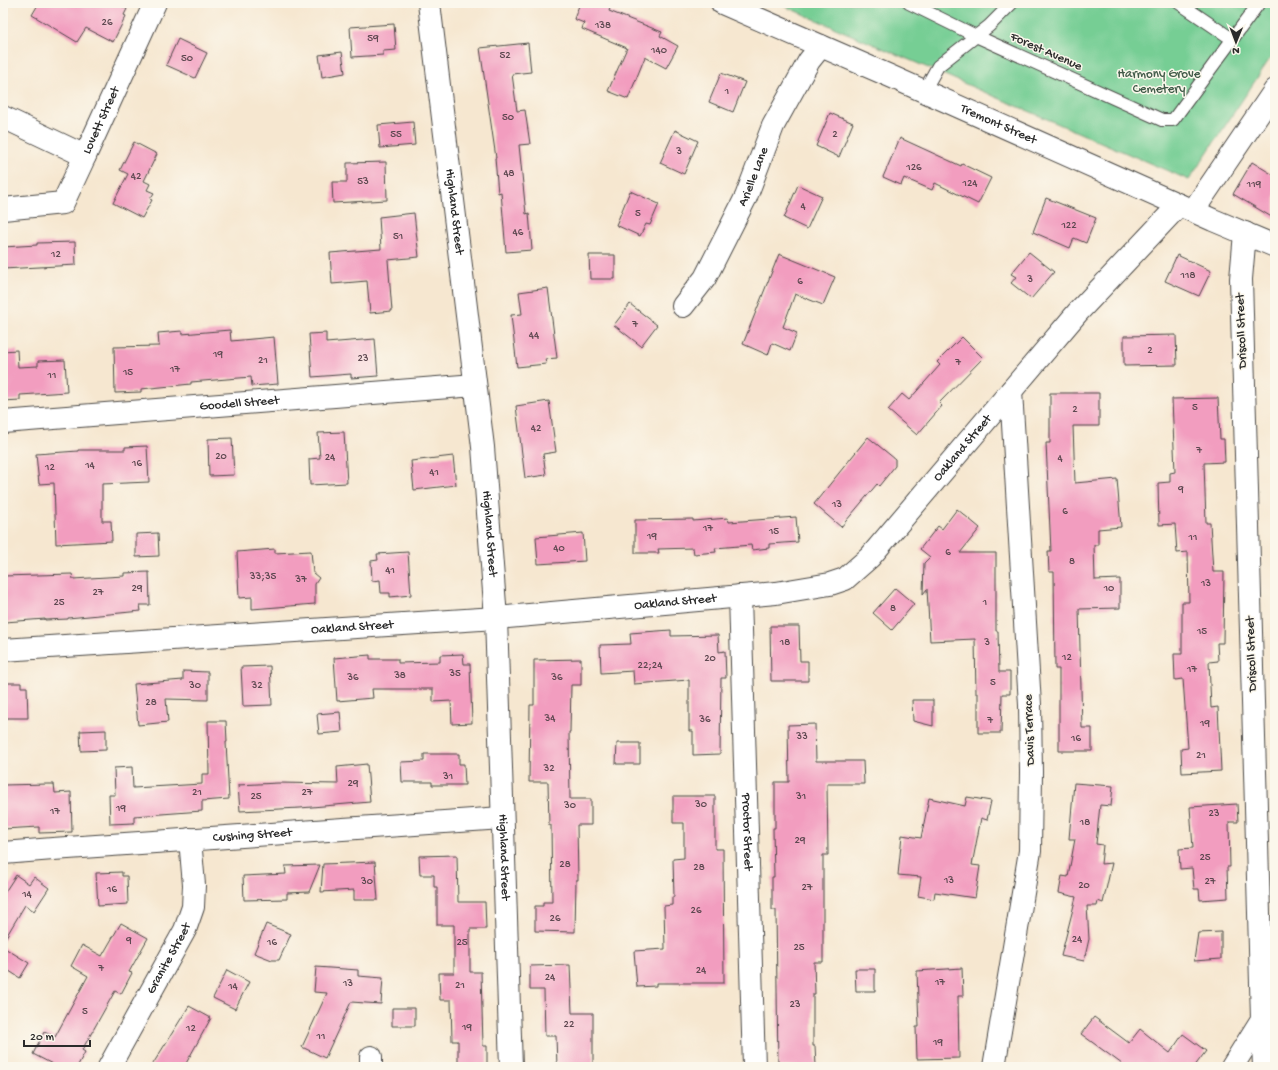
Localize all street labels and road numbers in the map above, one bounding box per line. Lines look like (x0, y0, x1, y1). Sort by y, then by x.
street label: Forest Avenue (1007, 29, 1084, 75)
street label: Lovett Street (79, 83, 124, 156)
street label: Tremont Street (957, 101, 1040, 149)
street label: Arielle Lane (735, 145, 772, 209)
street label: Highland Street (442, 168, 467, 257)
street label: Driscoll Street (1233, 291, 1251, 370)
street label: Goodell Street (199, 393, 281, 414)
street label: Oakland Street (930, 410, 996, 484)
street label: Highland Street (479, 490, 500, 579)
street label: Oakland Street (633, 591, 719, 613)
street label: Driscoll Street (1243, 614, 1261, 693)
street label: Oakland Street (311, 617, 396, 637)
street label: Davis Terrace (1021, 694, 1039, 767)
street label: Proctor Street (738, 792, 756, 873)
street label: Highland Street (495, 814, 513, 902)
street label: Cushing Street (212, 825, 294, 845)
street label: Granite Street (143, 920, 195, 997)

